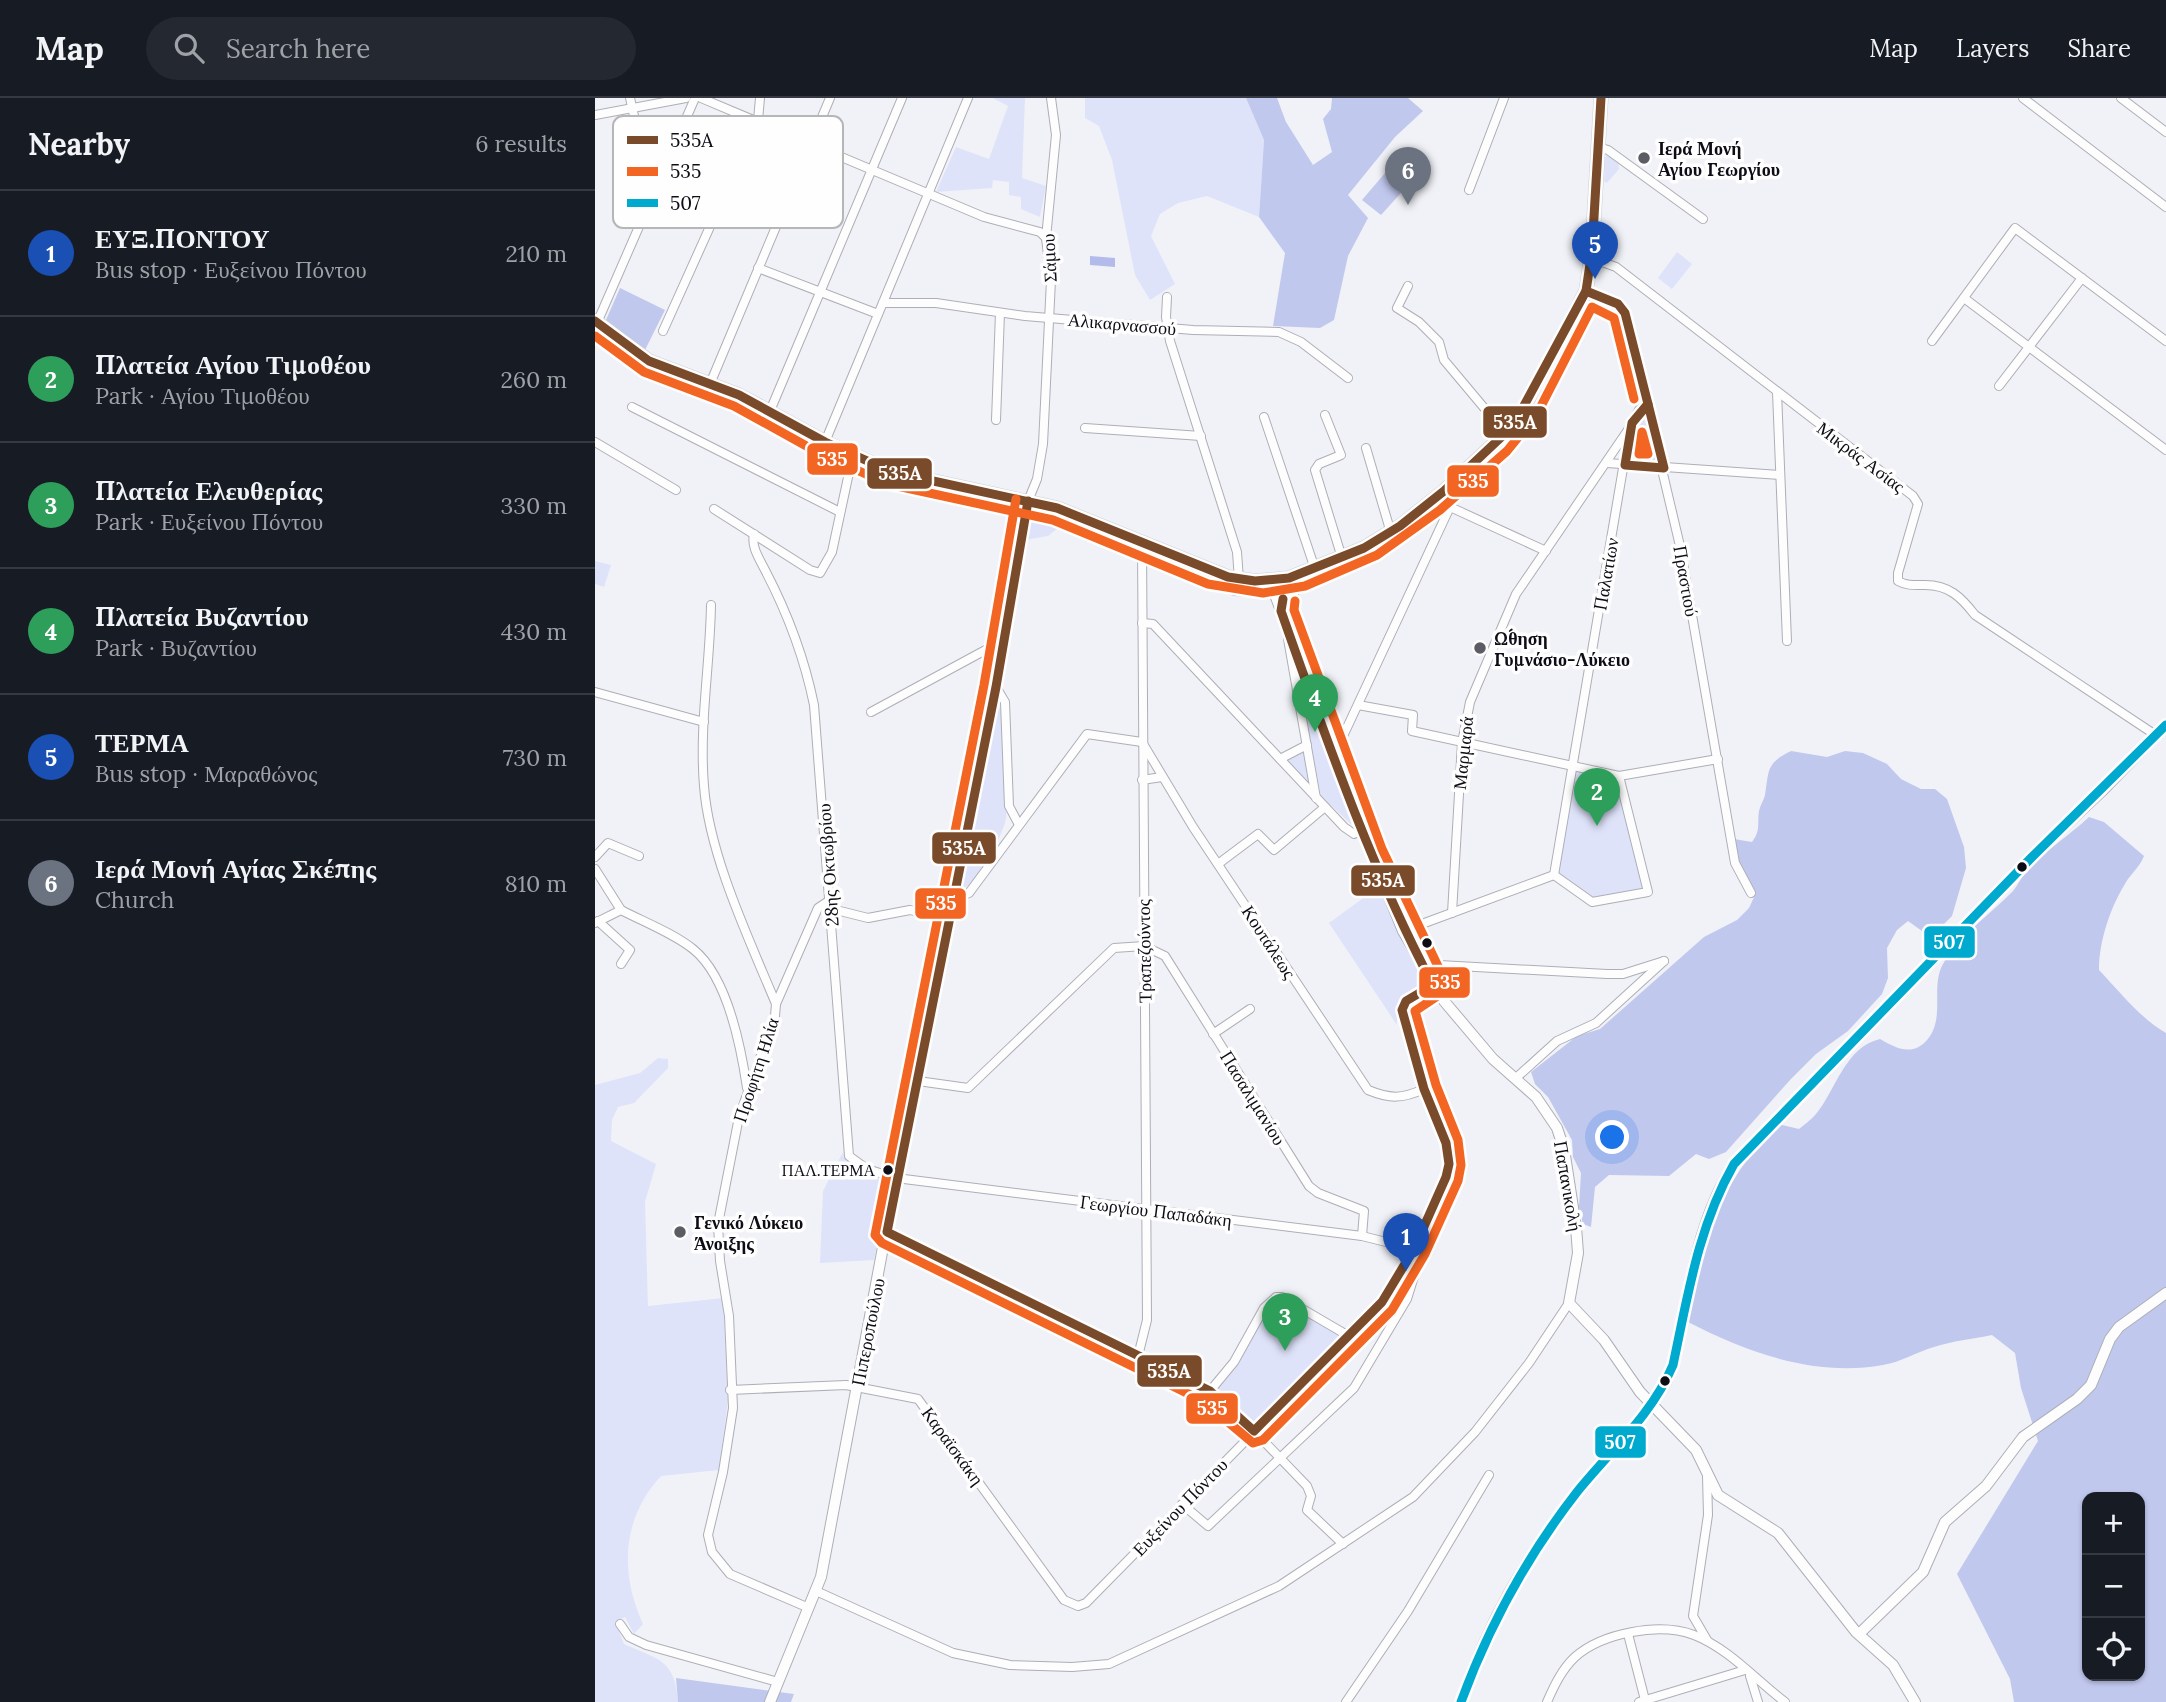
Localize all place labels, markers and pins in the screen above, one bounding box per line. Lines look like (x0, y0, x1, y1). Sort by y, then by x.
place label: Ιερά Μονή Αγίου Γεωργίου (1658, 137, 1780, 181)
pin: 6 (1385, 147, 1431, 205)
marker: Ιερά Μονή Αγίου Γεωργίου (1636, 150, 1652, 166)
pin: 5 (1572, 221, 1618, 279)
place label: Ώθηση Γυμνάσιο-Λύκειο (1494, 627, 1630, 671)
marker: Ώθηση Γυμνάσιο-Λύκειο (1472, 640, 1488, 656)
pin: 4 (1292, 674, 1338, 732)
pin: 2 (1574, 768, 1620, 826)
unlabelled marker (2015, 860, 2029, 874)
unlabelled marker (1420, 936, 1434, 950)
place label: ΠΑΛ.ΤΕΡΜΑ (782, 1160, 875, 1180)
marker: ΠΑΛ.ΤΕΡΜΑ (881, 1163, 895, 1177)
place label: Γενικό Λύκειο Άνοιξης (694, 1211, 803, 1255)
pin: 1 (1383, 1213, 1429, 1271)
marker: Γενικό Λύκειο Άνοιξης (672, 1224, 688, 1240)
pin: 3 (1262, 1293, 1308, 1351)
unlabelled marker (1658, 1374, 1672, 1388)

